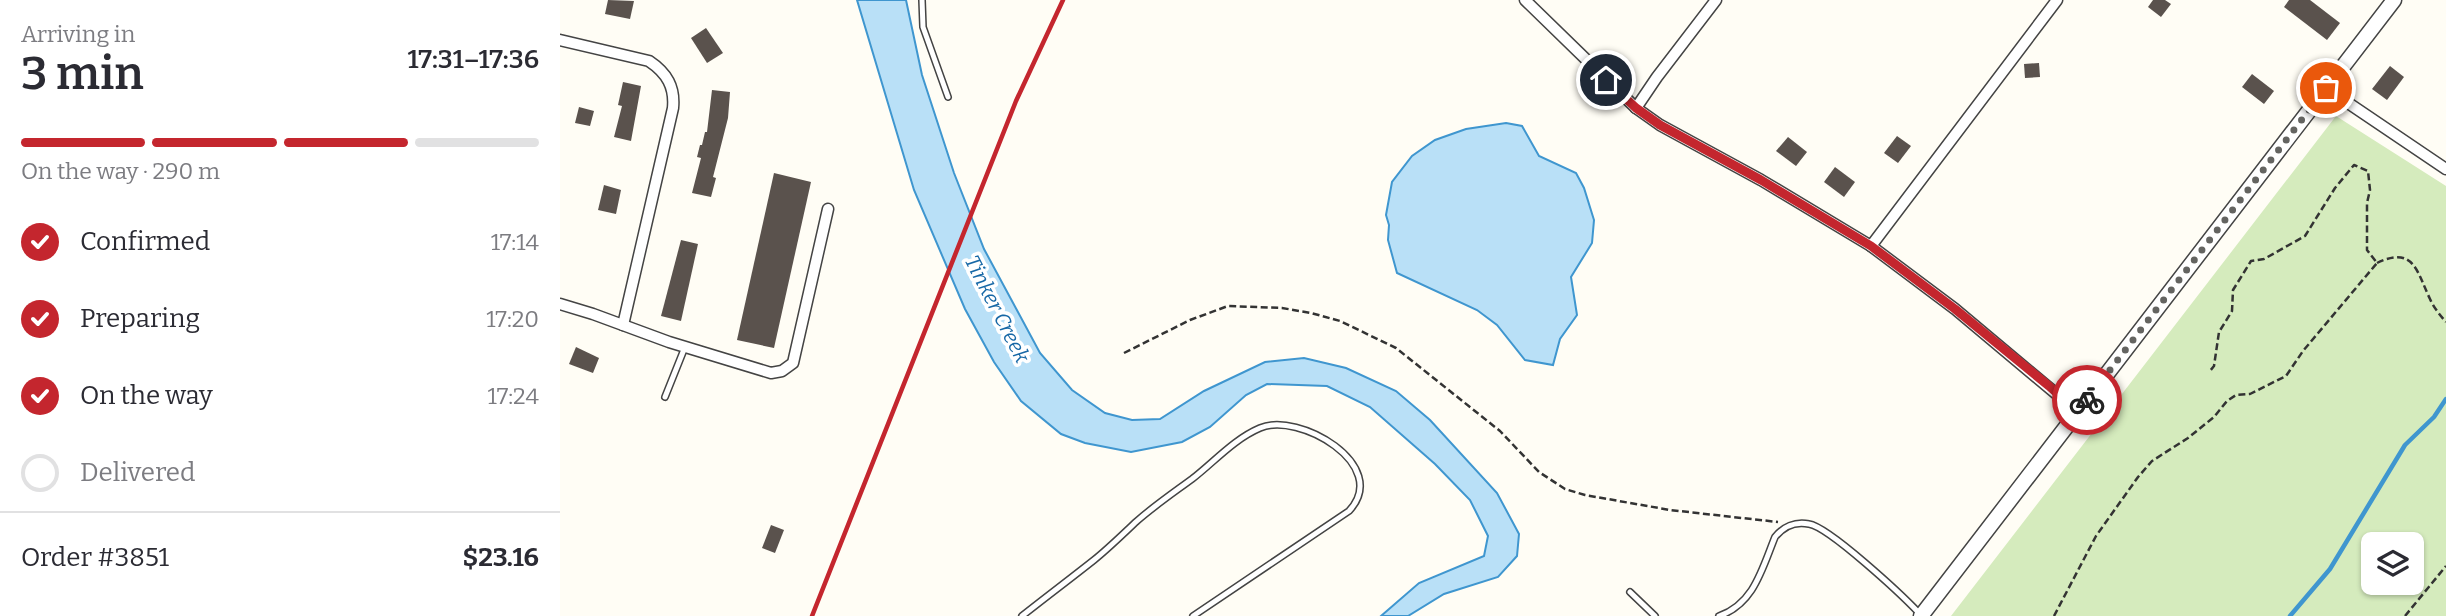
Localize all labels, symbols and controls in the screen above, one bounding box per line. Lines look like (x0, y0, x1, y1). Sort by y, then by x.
text: Arriving in (21, 20, 135, 48)
text: 17:31–17:36 (408, 44, 539, 75)
text: 3 min (21, 46, 144, 101)
pin (1576, 50, 1636, 110)
pin (2296, 58, 2356, 118)
icon: home (1587, 61, 1625, 99)
icon: bag (2307, 69, 2345, 107)
text: On the way · 290 m (21, 157, 220, 185)
icon: check (21, 223, 59, 261)
text: Confirmed (80, 226, 210, 257)
text: 17:14 (491, 228, 539, 256)
water label: Tinker Creek (959, 251, 1035, 368)
icon: check (21, 300, 59, 338)
text: Preparing (80, 303, 200, 334)
text: 17:20 (486, 305, 539, 333)
courier (2052, 365, 2122, 435)
icon: check (21, 377, 59, 415)
text: On the way (80, 380, 213, 411)
icon: bike (2068, 381, 2106, 419)
text: 17:24 (488, 382, 539, 410)
text: Delivered (80, 457, 195, 488)
map controls (2361, 532, 2424, 595)
button: layers (2361, 532, 2424, 595)
text: Order #3851 (21, 542, 169, 573)
text: $23.16 (462, 542, 539, 573)

